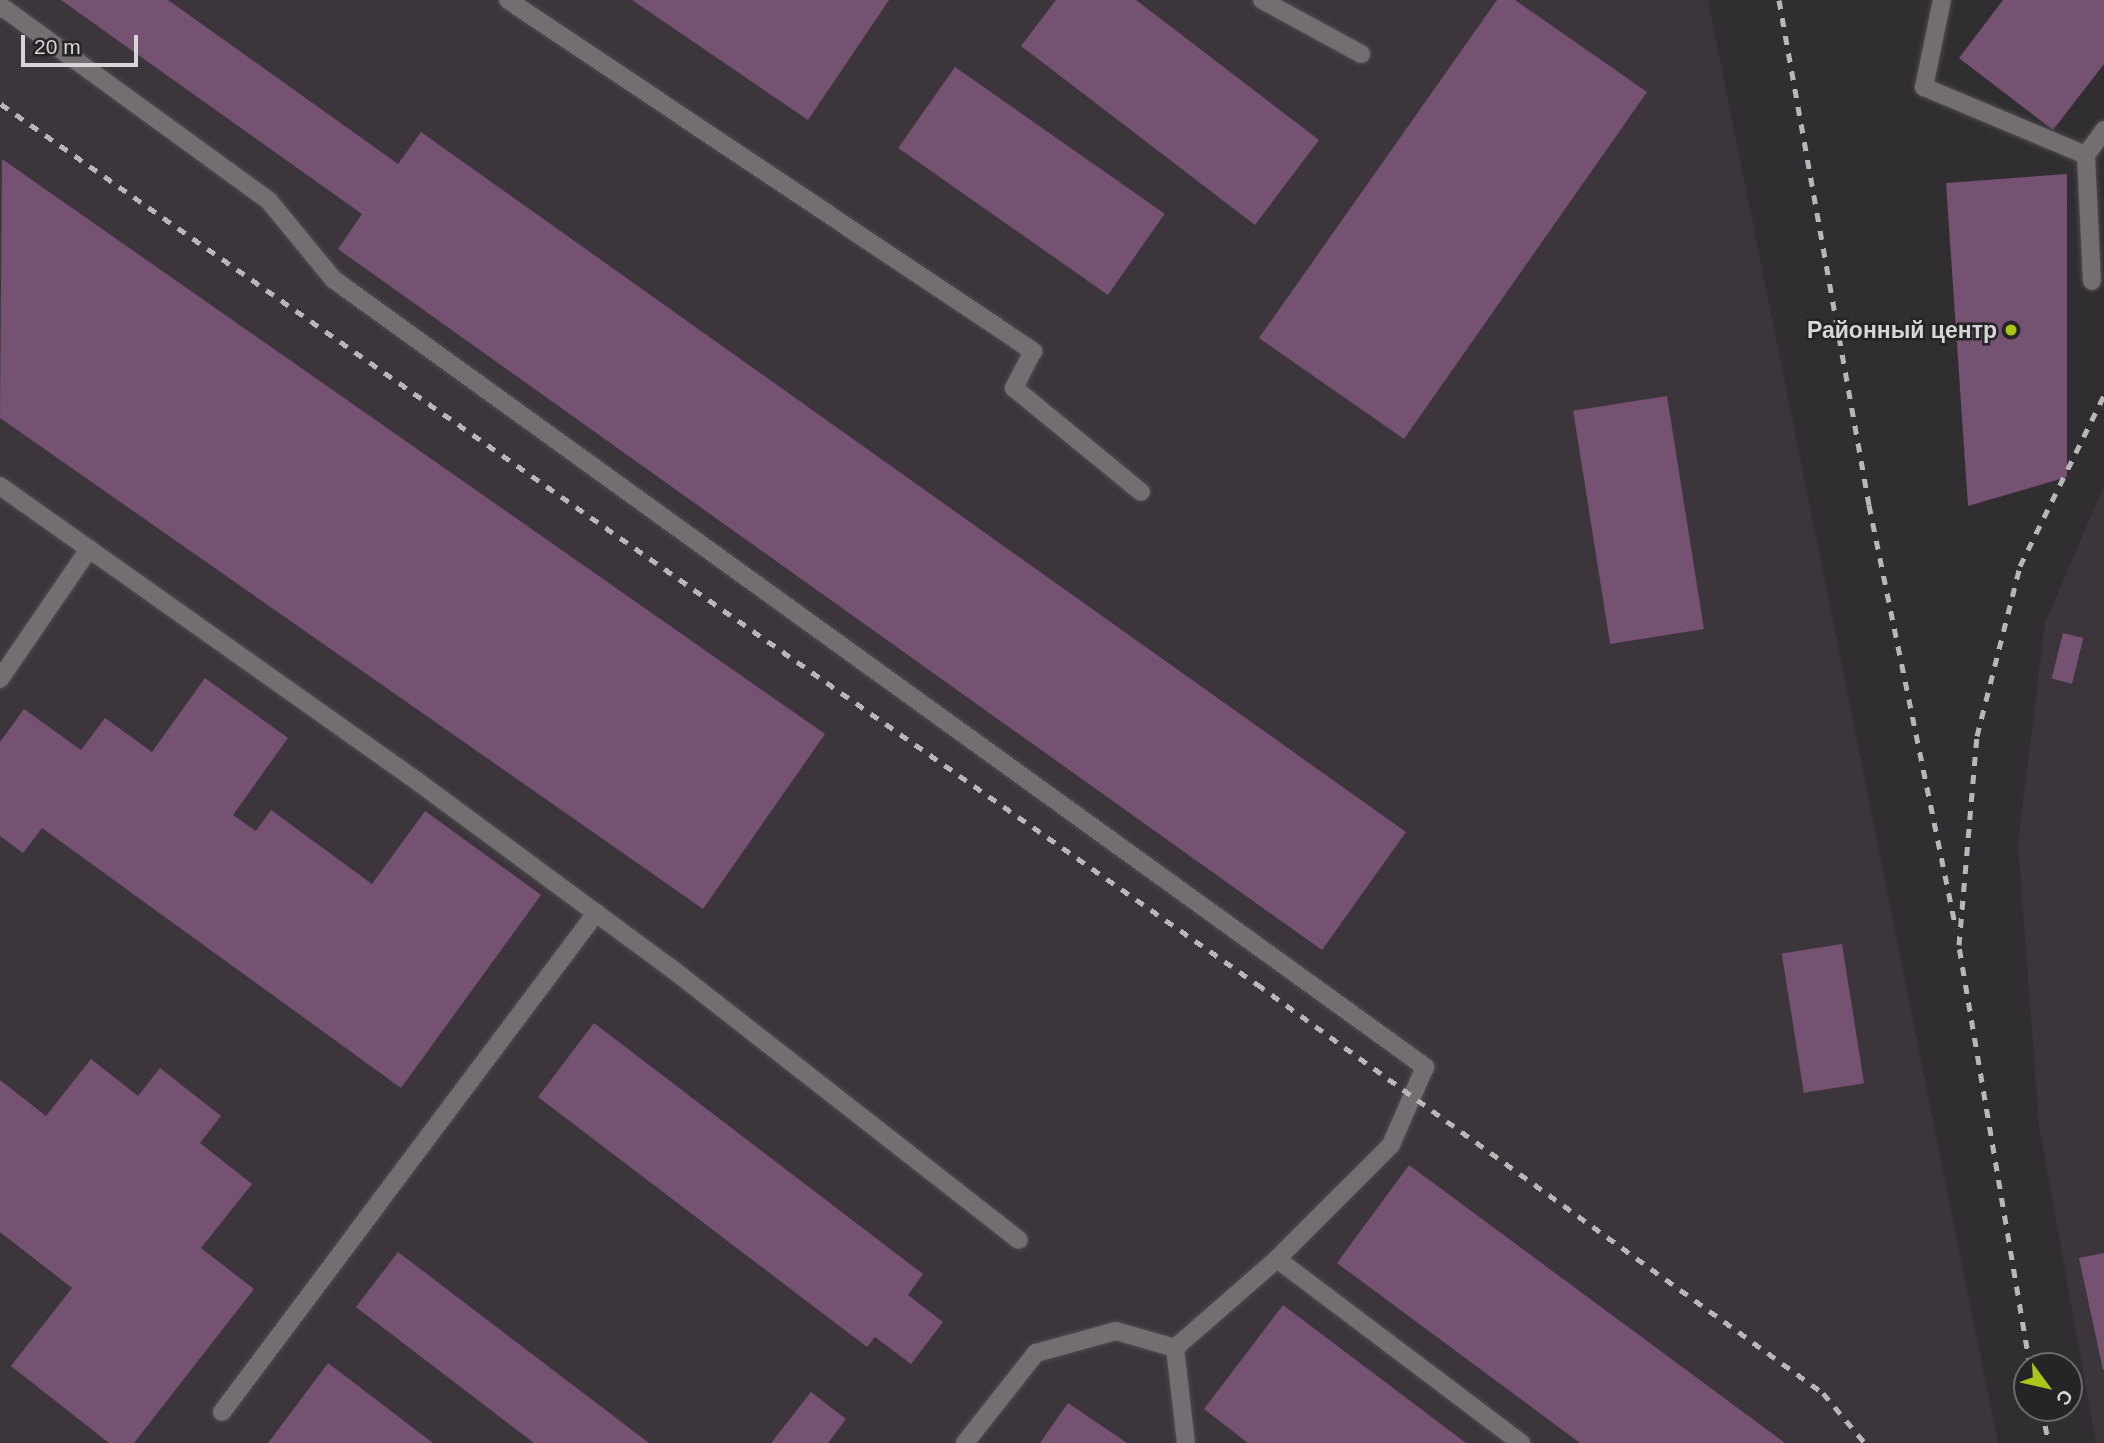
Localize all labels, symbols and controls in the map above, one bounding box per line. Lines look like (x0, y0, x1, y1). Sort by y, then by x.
scale bar (24, 21, 142, 65)
text: 20 m (34, 35, 81, 58)
place label: Районный центр (1807, 316, 1997, 344)
marker: Районный центр (2003, 322, 2019, 338)
north arrow (2013, 1352, 2083, 1422)
text: С (2052, 1386, 2077, 1409)

